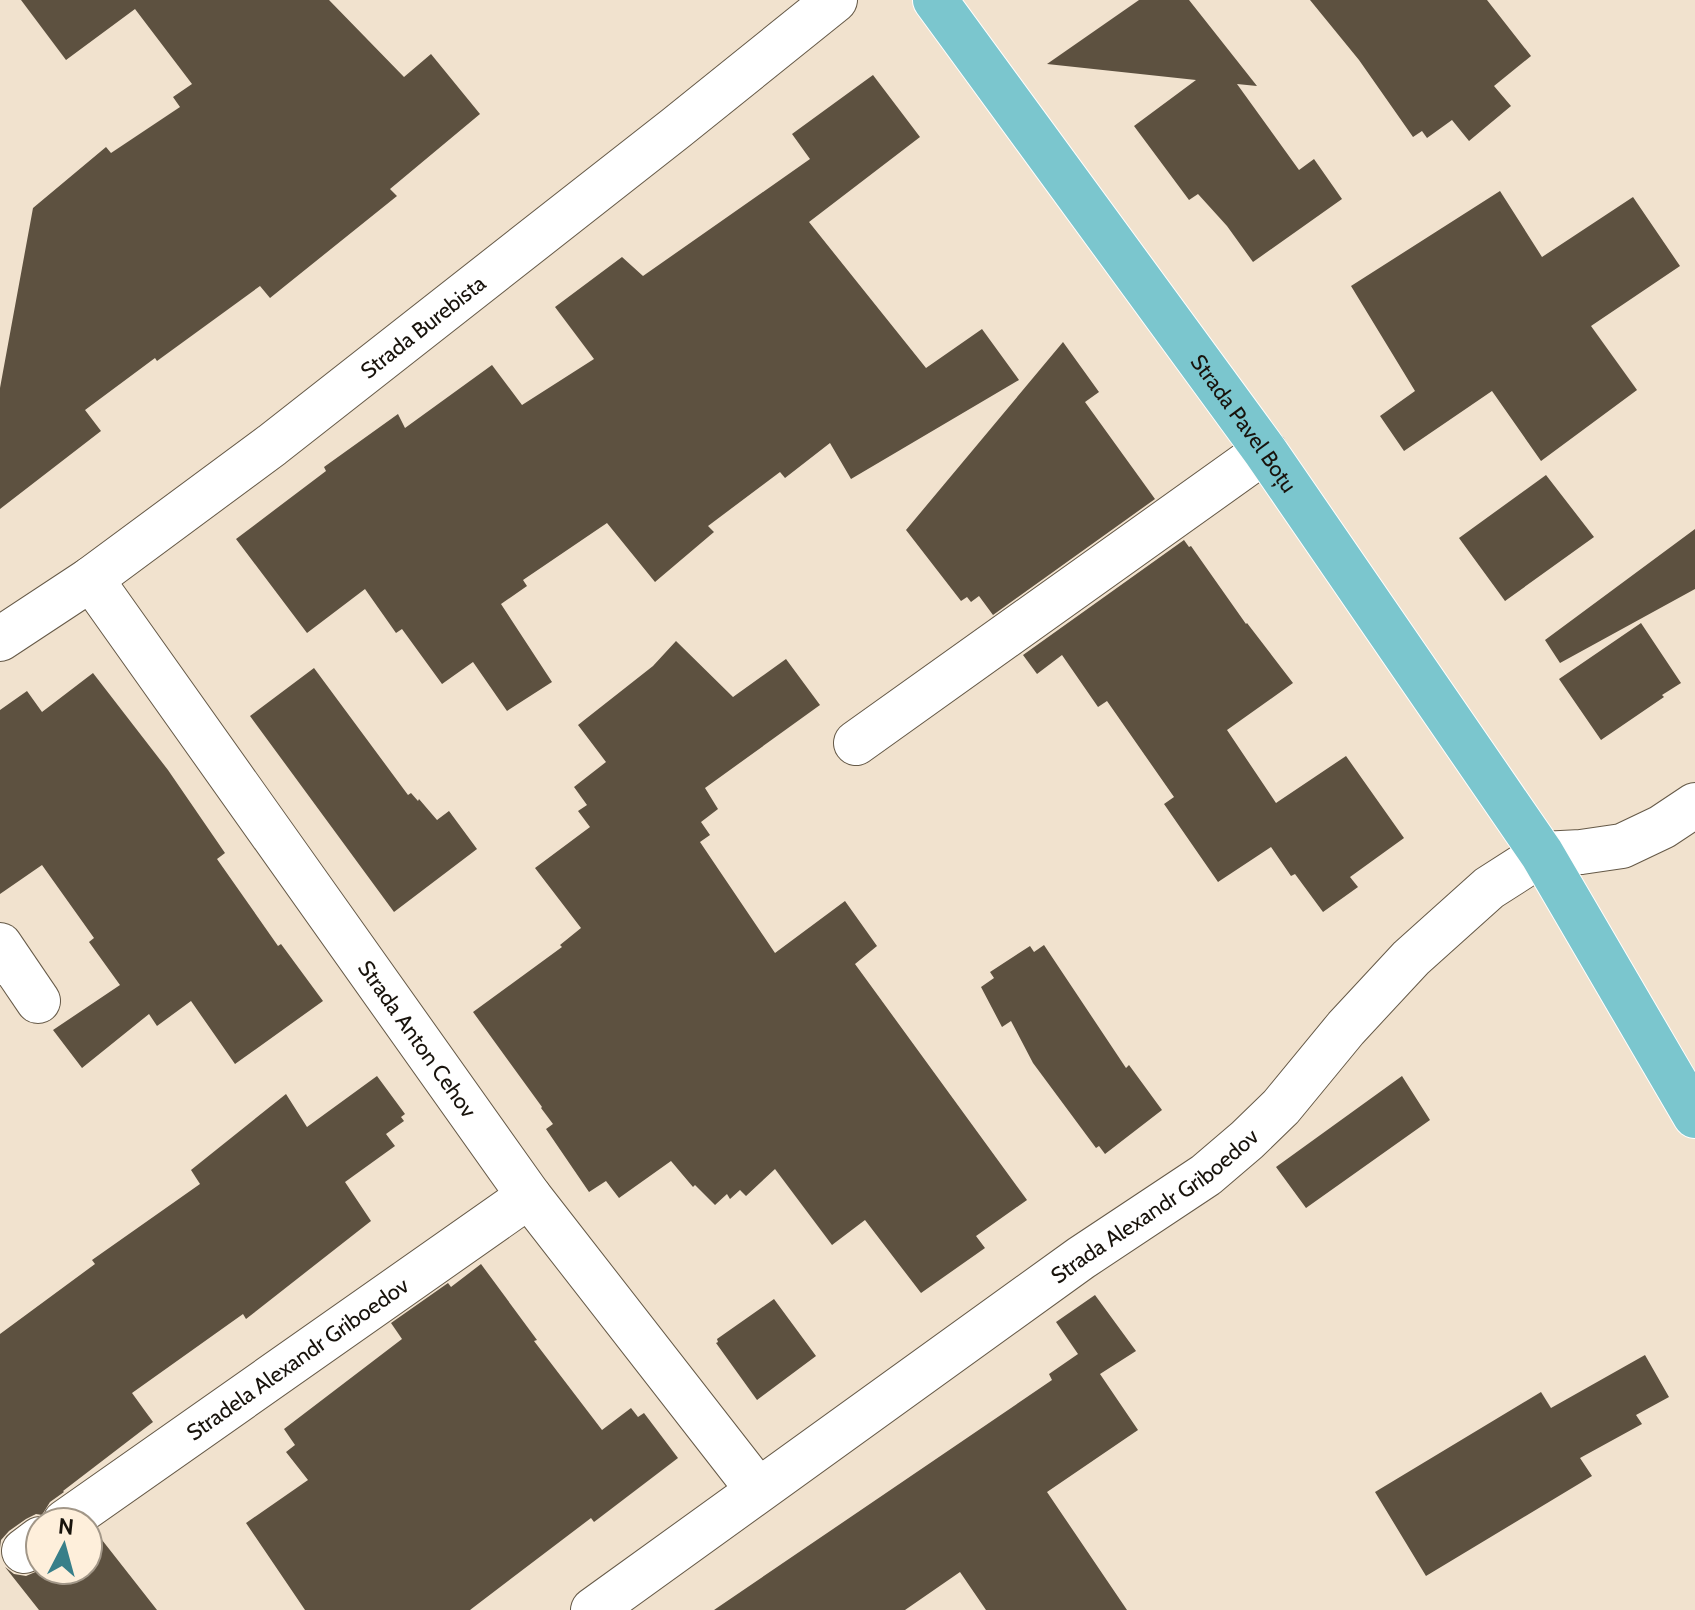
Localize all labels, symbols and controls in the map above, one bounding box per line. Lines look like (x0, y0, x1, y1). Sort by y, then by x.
street label: Strada Burebista (355, 269, 491, 384)
street label: Strada Pavel Boțu (1185, 349, 1302, 498)
street label: Strada Anton Cehov (352, 955, 482, 1123)
street label: Strada Alexandr Griboedov (1046, 1123, 1265, 1289)
street label: Stradela Alexandr Griboedov (181, 1272, 414, 1446)
north arrow (24, 1506, 104, 1586)
text: N (57, 1512, 75, 1541)

